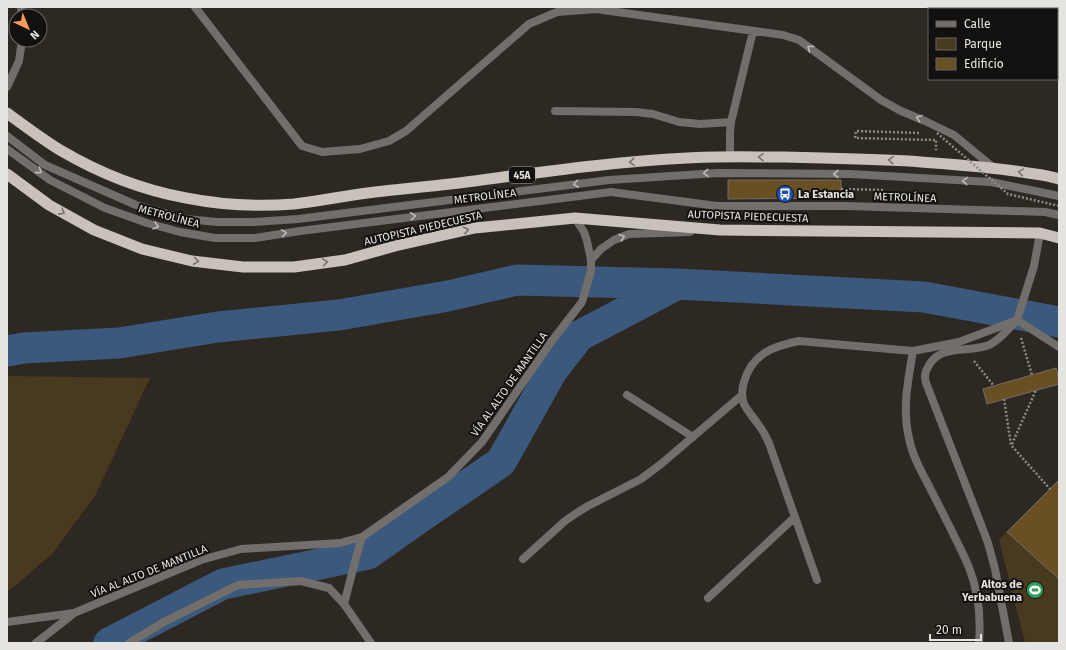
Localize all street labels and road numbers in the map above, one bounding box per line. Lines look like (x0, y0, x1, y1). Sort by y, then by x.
road number: 45A (509, 167, 535, 183)
street label: METROLÍNEA (453, 185, 518, 207)
street label: METROLÍNEA (873, 189, 937, 205)
street label: METROLÍNEA (137, 201, 202, 231)
street label: AUTOPISTA PIEDECUESTA (363, 208, 484, 248)
street label: AUTOPISTA PIEDECUESTA (687, 208, 809, 225)
street label: VÍA AL ALTO DE MANTILLA (468, 328, 551, 439)
street label: VÍA AL ALTO DE MANTILLA (89, 541, 210, 601)

